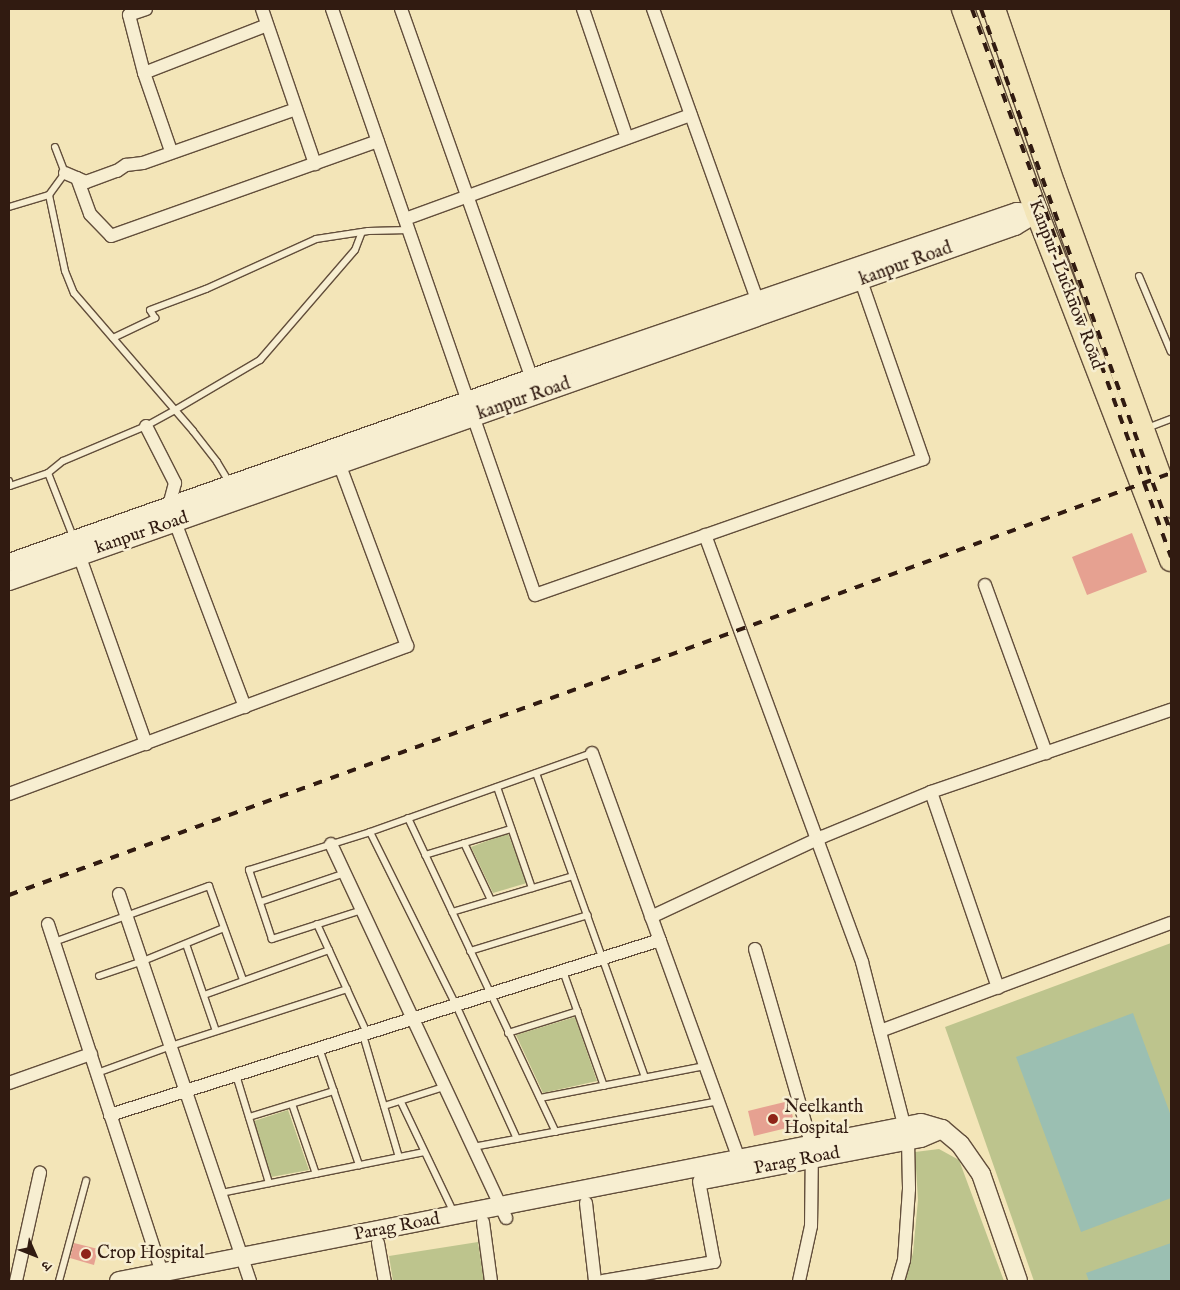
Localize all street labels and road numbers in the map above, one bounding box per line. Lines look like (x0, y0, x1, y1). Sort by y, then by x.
street label: Kanpur-Lucknow Road (1023, 197, 1107, 373)
street label: kanpur Road (857, 238, 955, 292)
street label: kanpur Road (475, 374, 573, 426)
street label: kanpur Road (93, 508, 191, 560)
street label: Parag Road (752, 1143, 842, 1181)
street label: Parag Road (352, 1209, 442, 1247)

